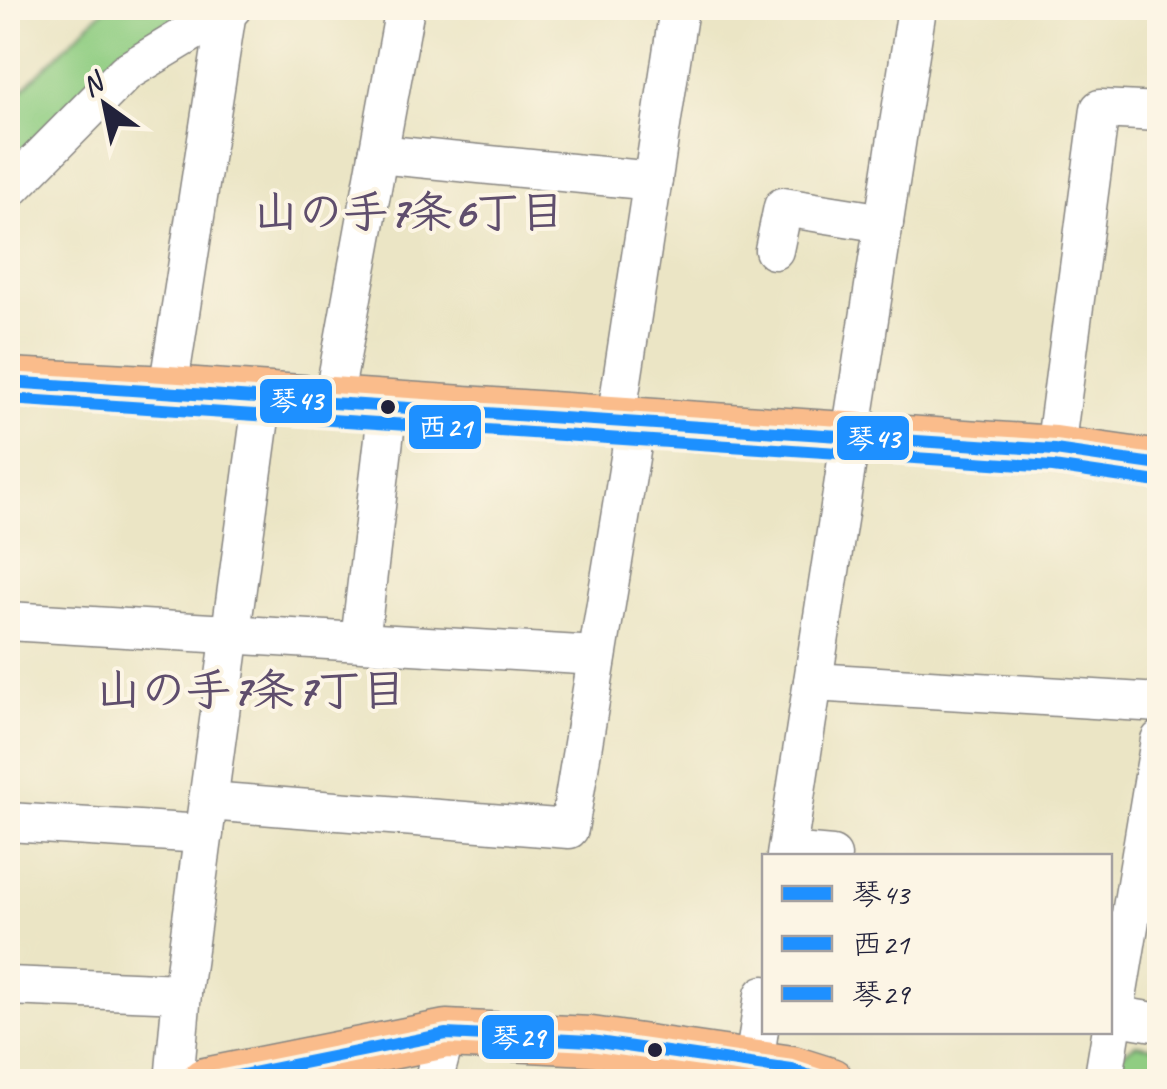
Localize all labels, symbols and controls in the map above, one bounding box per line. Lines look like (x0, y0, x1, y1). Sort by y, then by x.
north arrow (55, 55, 155, 155)
text: N (75, 63, 112, 104)
district label: 山の手7条6丁目 (253, 184, 565, 241)
line badge: 琴43 (258, 377, 334, 425)
text: 琴43 (269, 383, 325, 418)
unlabelled marker (378, 397, 398, 417)
line badge: 西21 (407, 403, 483, 451)
text: 西21 (418, 410, 475, 445)
line badge: 琴43 (835, 414, 911, 462)
text: 琴43 (846, 421, 902, 456)
district label: 山の手7条7丁目 (96, 662, 406, 719)
legend (762, 854, 1112, 1034)
text: 琴43 (852, 875, 911, 913)
text: 西21 (852, 925, 910, 963)
text: 琴29 (852, 975, 911, 1013)
line badge: 琴29 (480, 1013, 556, 1061)
text: 琴29 (492, 1020, 548, 1055)
unlabelled marker (645, 1040, 665, 1060)

